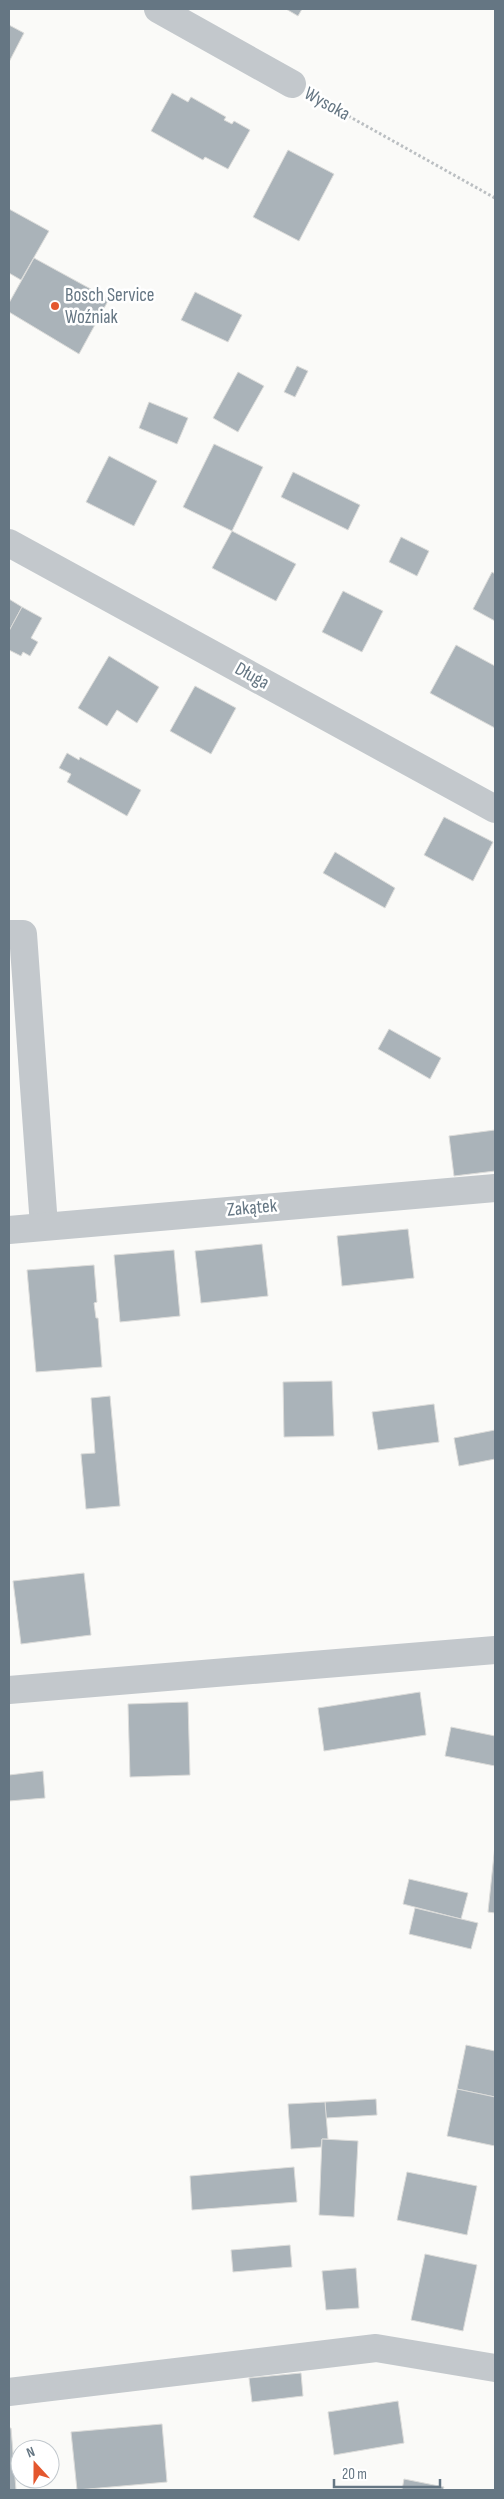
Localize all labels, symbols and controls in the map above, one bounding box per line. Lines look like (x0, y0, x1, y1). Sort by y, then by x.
street label: Wysoka (300, 82, 354, 126)
place label: Bosch Service Woźniak (65, 284, 154, 329)
marker: Bosch Service Woźniak (49, 300, 61, 312)
street label: Długa (231, 657, 273, 695)
street label: Zakątek (226, 1194, 279, 1222)
north arrow (10, 2439, 60, 2489)
text: N (24, 2443, 37, 2462)
scale bar (334, 2456, 440, 2488)
text: 20 m (342, 2465, 367, 2484)

